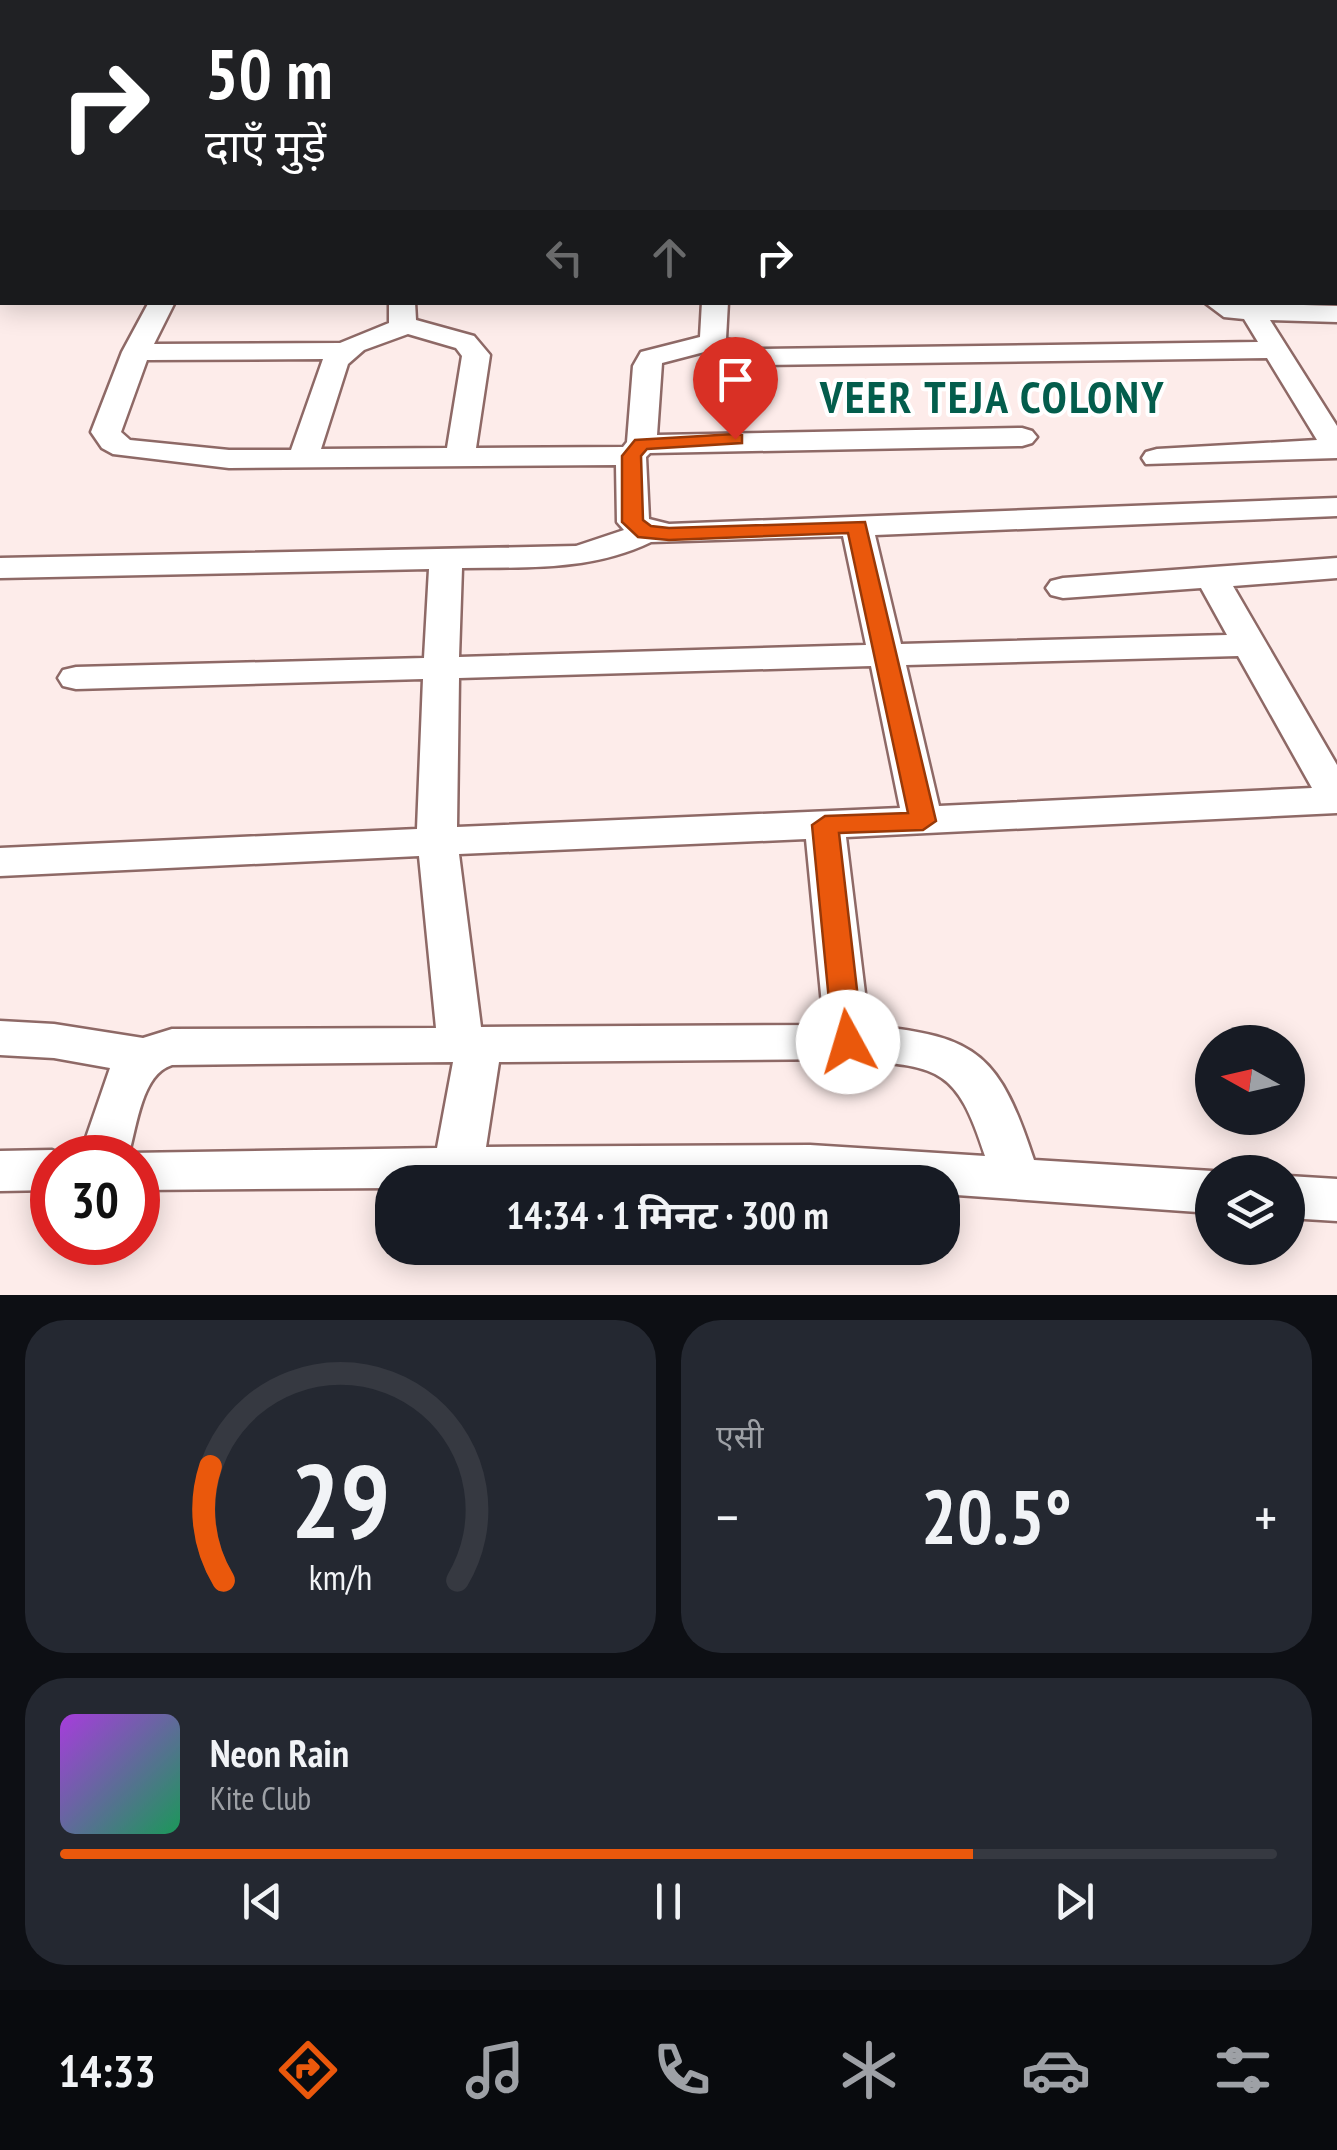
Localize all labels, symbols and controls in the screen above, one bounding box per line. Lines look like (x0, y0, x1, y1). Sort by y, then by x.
text: 50 m (205, 28, 333, 118)
icon: right (40, 40, 170, 170)
text: दाएँ मुड़ें (205, 116, 326, 174)
icon: left (537, 230, 592, 285)
icon: ahead (642, 230, 697, 285)
icon: right (747, 230, 802, 285)
pin (693, 337, 778, 440)
icon: arrive (708, 352, 763, 407)
district label: VEER TEJA COLONY (819, 367, 1166, 425)
position arrow (796, 990, 900, 1094)
north arrow (1195, 1025, 1305, 1135)
map controls (1195, 1025, 1305, 1265)
speed limit sign: 30 (30, 1135, 160, 1265)
button: layers (1195, 1155, 1305, 1265)
text: 14:34 · 1 मिनट · 300 m (506, 1190, 829, 1239)
text: एसी (716, 1415, 764, 1457)
text: 29 (291, 1432, 390, 1567)
text: 20.5° (921, 1468, 1072, 1565)
text: − (716, 1481, 739, 1552)
text: + (1254, 1481, 1277, 1552)
text: km/h (309, 1554, 372, 1600)
text: Neon Rain (210, 1728, 349, 1777)
text: Kite Club (210, 1777, 311, 1819)
icon: previous (235, 1874, 290, 1929)
icon: pause (641, 1874, 696, 1929)
icon: next (1047, 1874, 1102, 1929)
icon: directions (273, 2035, 343, 2105)
icon: music (460, 2035, 530, 2105)
icon: phone (647, 2035, 717, 2105)
icon: climate (834, 2035, 904, 2105)
icon: car (1021, 2035, 1091, 2105)
icon: filters (1208, 2035, 1278, 2105)
text: 14:33 (59, 2041, 156, 2099)

